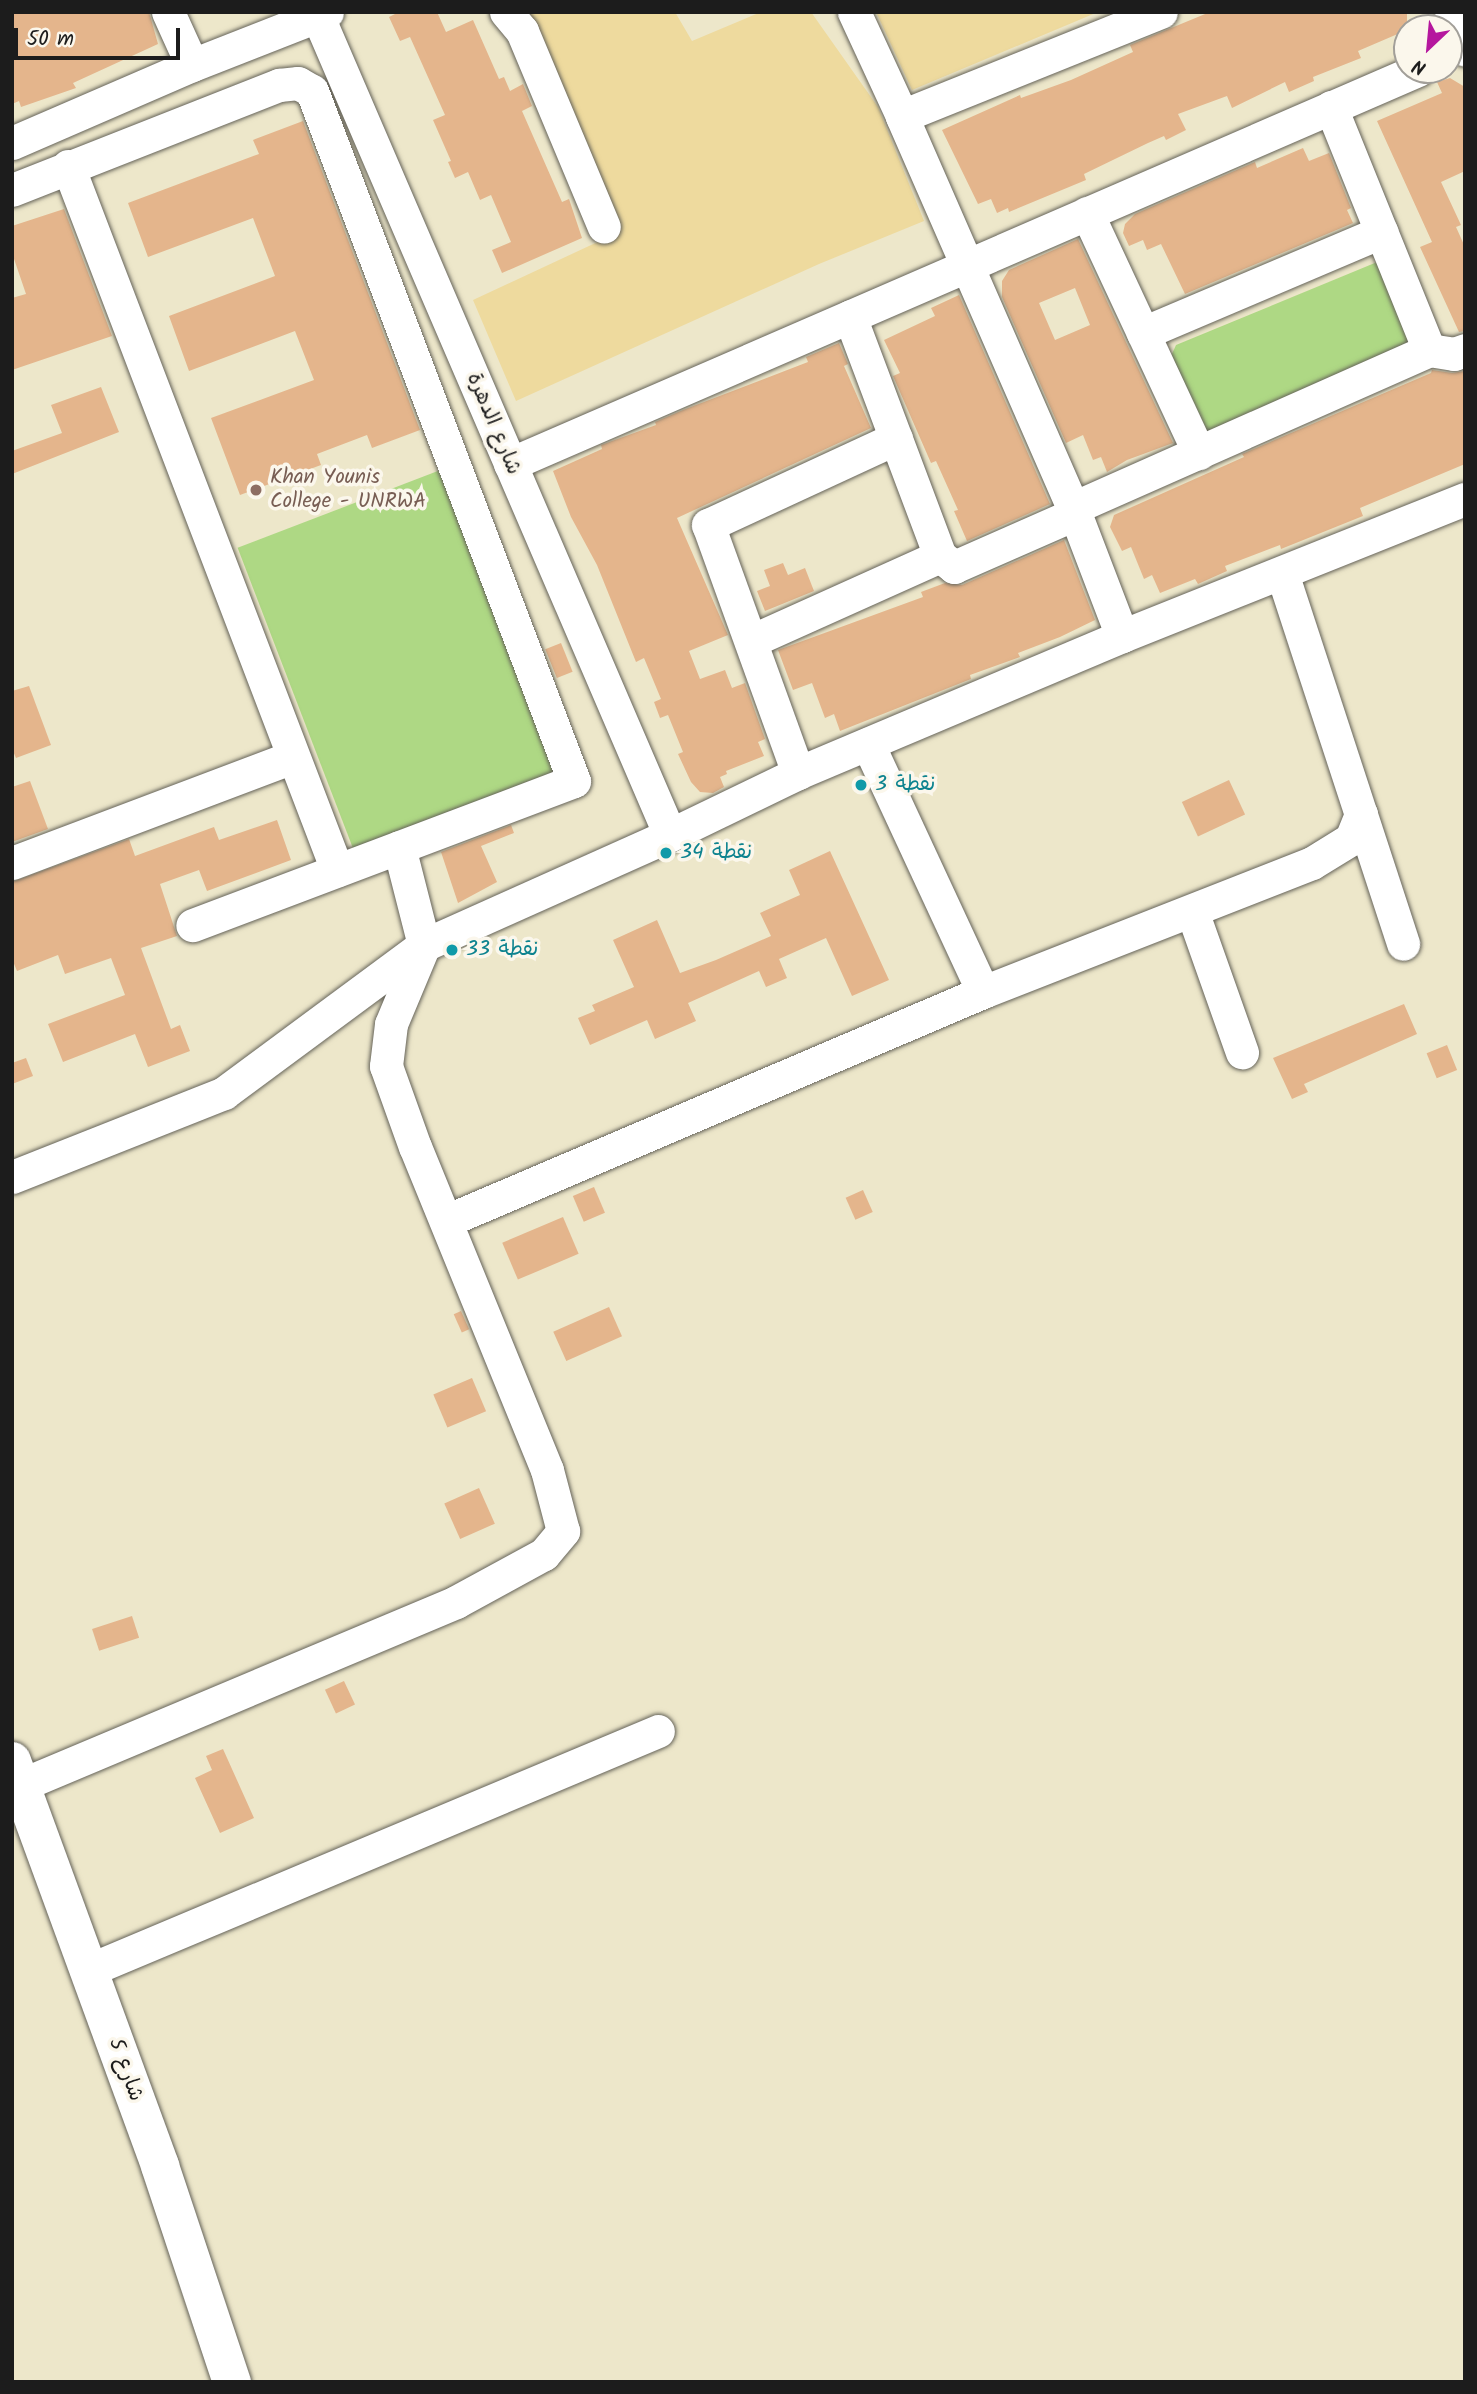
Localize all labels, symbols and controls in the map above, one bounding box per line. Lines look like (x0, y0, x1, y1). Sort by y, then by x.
scale bar (18, 14, 184, 58)
north arrow (1393, 14, 1463, 84)
text: 50 m (27, 23, 74, 56)
text: N (1408, 50, 1432, 82)
street label: شارع الدهرة (460, 369, 526, 479)
place label: Khan Younis College - UNRWA (270, 465, 426, 515)
marker: Khan Younis College - UNRWA (248, 482, 264, 498)
place label: نقطة 3 (875, 772, 935, 798)
marker: نقطة 3 (853, 777, 869, 793)
place label: نقطة 34 (680, 840, 752, 866)
marker: نقطة 34 (658, 845, 674, 861)
place label: نقطة 33 (466, 937, 538, 963)
marker: نقطة 33 (444, 942, 460, 958)
street label: شارع 5 (102, 2035, 148, 2105)

